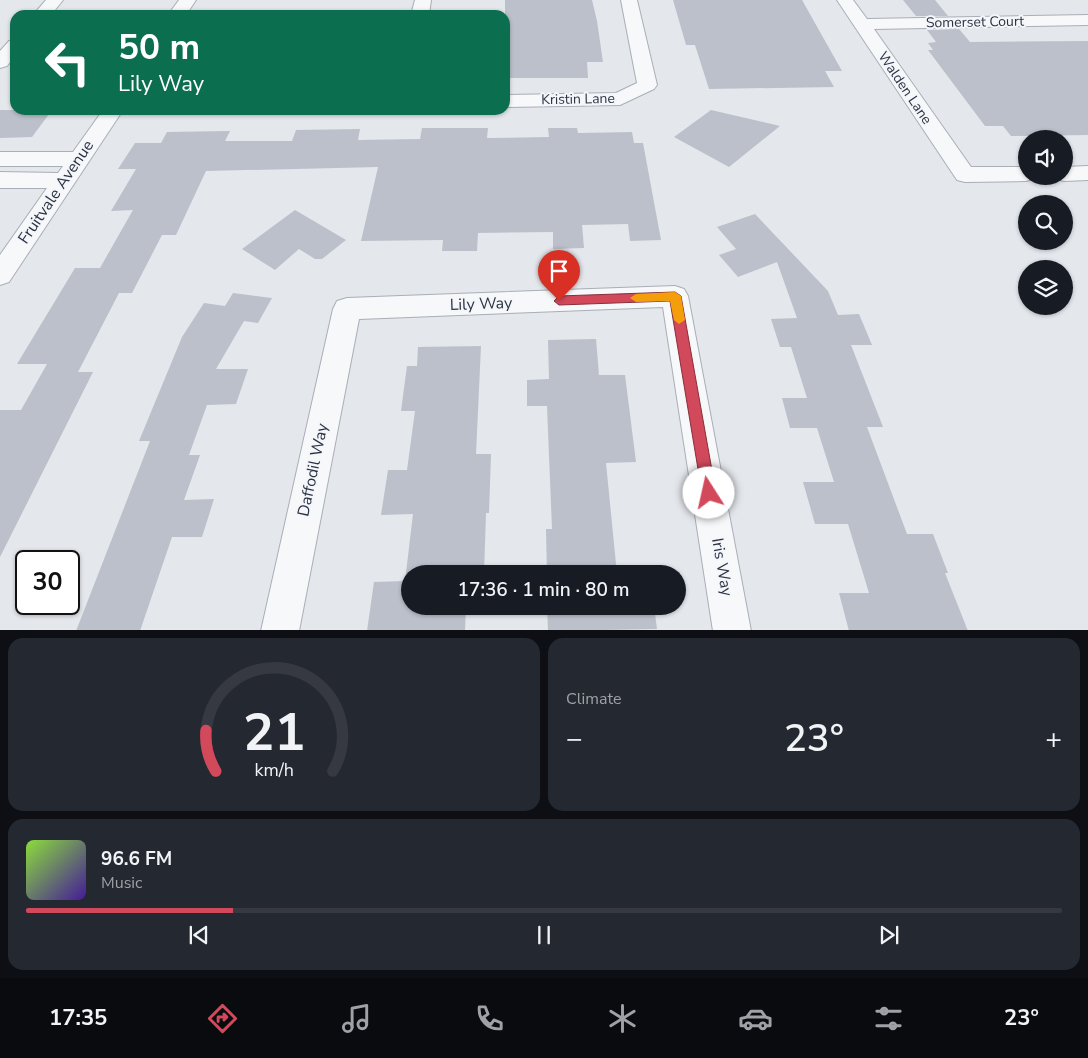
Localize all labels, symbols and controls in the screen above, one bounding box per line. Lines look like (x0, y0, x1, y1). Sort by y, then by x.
street label: Somerset Court (926, 12, 1024, 32)
text: 50 m (118, 24, 200, 71)
icon: left (35, 30, 100, 95)
street label: Walden Lane (874, 48, 936, 128)
text: Lily Way (118, 69, 204, 99)
street label: Kristin Lane (541, 89, 615, 109)
map controls (1018, 130, 1073, 315)
button: sound (1018, 130, 1073, 185)
street label: Fruitvale Avenue (13, 136, 99, 248)
button: search (1018, 195, 1073, 250)
pin (538, 250, 580, 301)
icon: arrive (545, 257, 573, 285)
button: layers (1018, 260, 1073, 315)
street label: Lily Way (449, 292, 513, 316)
street label: Daffodil Way (292, 421, 334, 519)
position arrow (682, 466, 734, 518)
street label: Iris Way (706, 536, 738, 599)
speed limit sign: 30 (15, 550, 80, 615)
text: 17:36 · 1 min · 80 m (458, 577, 629, 603)
text: Climate (566, 688, 621, 710)
text: 21 (243, 697, 305, 768)
text: 23° (784, 713, 844, 764)
text: − (566, 720, 583, 758)
text: + (1045, 720, 1062, 758)
text: km/h (254, 758, 294, 782)
text: 96.6 FM (101, 846, 172, 872)
text: Music (101, 872, 142, 894)
icon: previous (185, 921, 213, 949)
icon: pause (530, 921, 558, 949)
icon: next (875, 921, 903, 949)
icon: directions (205, 1001, 240, 1036)
icon: music (339, 1001, 374, 1036)
icon: phone (472, 1001, 507, 1036)
icon: climate (605, 1001, 640, 1036)
icon: car (738, 1001, 773, 1036)
icon: filters (871, 1001, 906, 1036)
text: 17:35 (49, 1003, 107, 1033)
text: 23° (1004, 1003, 1039, 1033)

